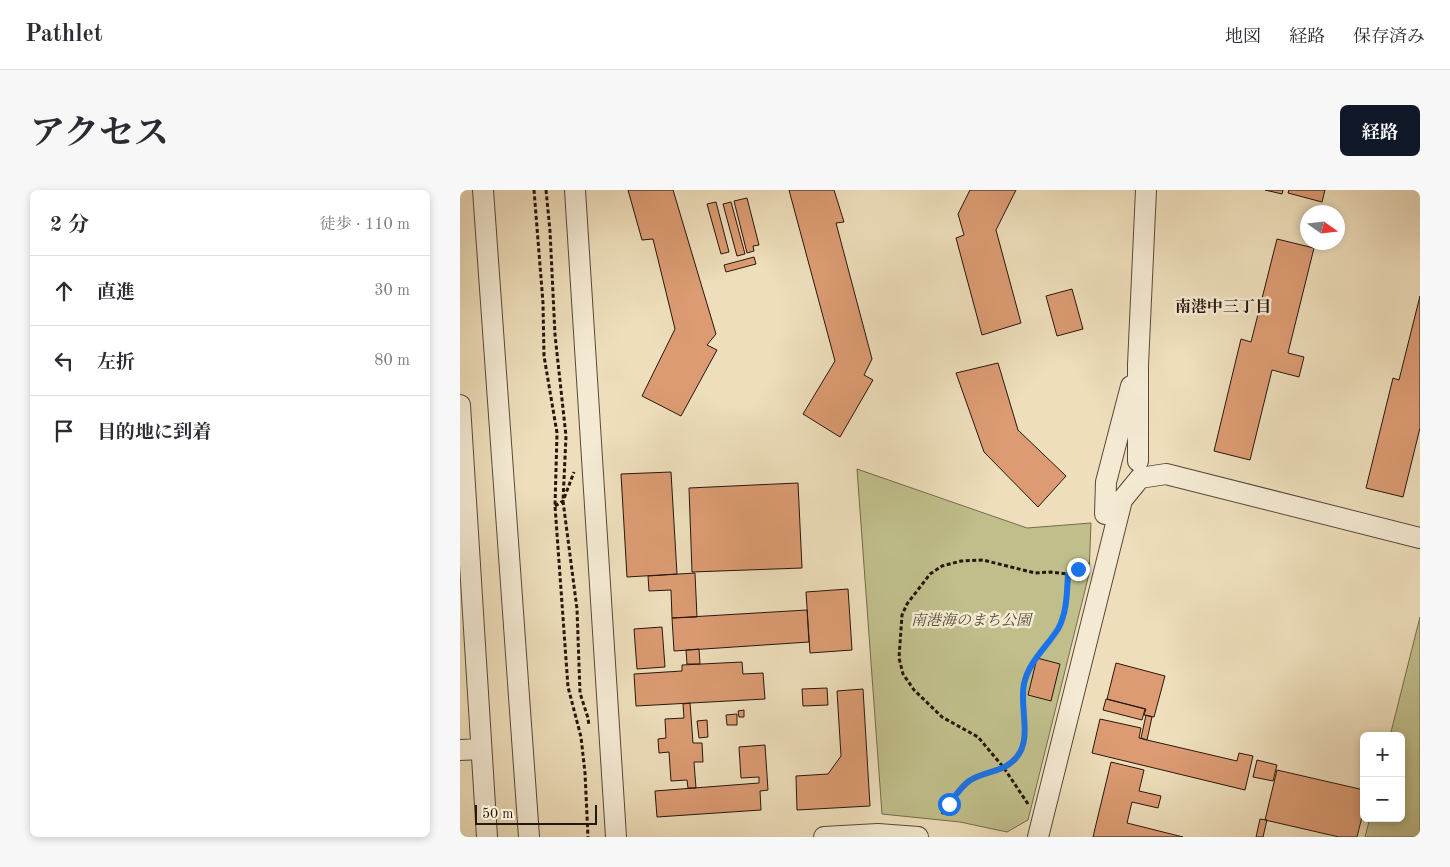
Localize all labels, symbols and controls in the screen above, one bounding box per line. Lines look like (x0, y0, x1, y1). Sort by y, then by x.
text: Pathlet (25, 23, 103, 47)
text: 地図 (1225, 28, 1261, 46)
text: 経路 (1289, 28, 1325, 46)
text: 保存済み (1353, 28, 1425, 46)
button: 経路 (1340, 105, 1420, 156)
text: アクセス (30, 117, 169, 152)
north arrow (1300, 205, 1345, 250)
text: 2 分 (50, 215, 89, 236)
text: 徒歩 · 110 m (320, 217, 410, 233)
icon: ahead (50, 277, 78, 305)
text: 30 m (374, 283, 410, 299)
text: 直進 (97, 284, 135, 303)
district label: 南港中三丁目 (1175, 298, 1271, 316)
icon: left (50, 347, 78, 375)
text: 80 m (374, 353, 410, 369)
text: 左折 (97, 354, 135, 373)
icon: arrive (50, 417, 78, 445)
text: 目的地に到着 (97, 424, 211, 443)
route end (1067, 558, 1090, 581)
park label: 南港海のまち公園 (911, 612, 1034, 629)
map controls (1360, 732, 1405, 822)
button: + (1360, 732, 1405, 777)
button: − (1360, 777, 1405, 822)
route start (938, 793, 961, 816)
scale bar (475, 802, 598, 825)
text: 50 m (482, 807, 513, 821)

